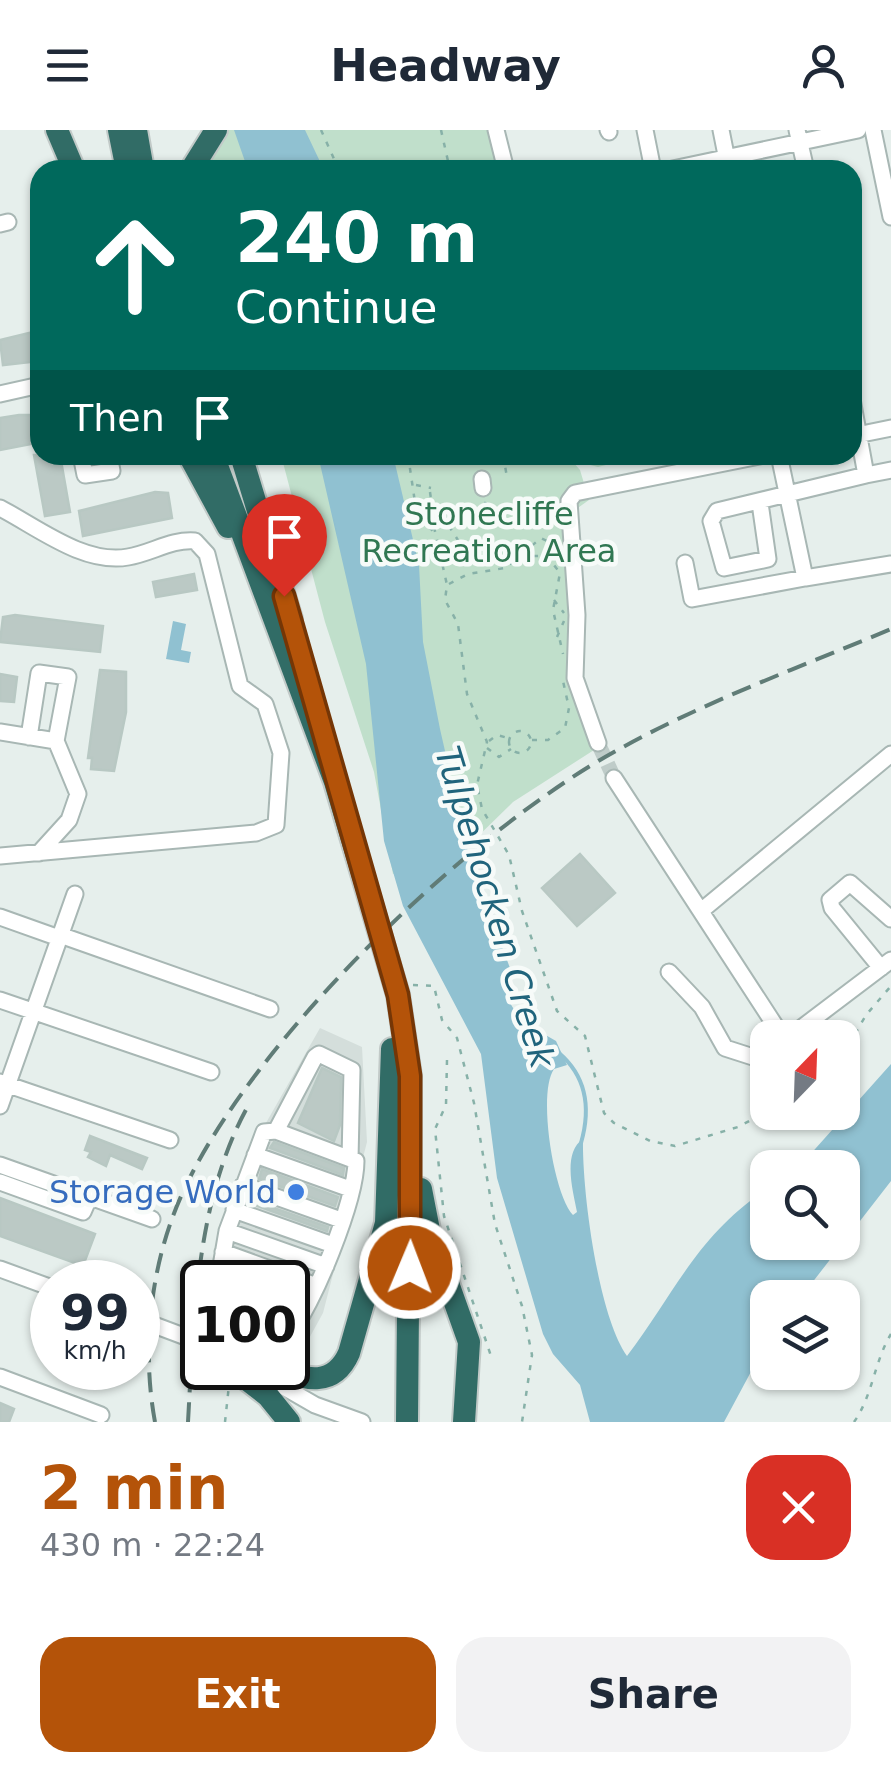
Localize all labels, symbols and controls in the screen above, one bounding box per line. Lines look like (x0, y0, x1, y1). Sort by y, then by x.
icon: menu (40, 38, 95, 93)
icon: person (796, 38, 851, 93)
text: Headway (330, 39, 561, 92)
text: 240 m (235, 197, 478, 279)
icon: ahead (70, 200, 200, 330)
text: Continue (235, 281, 437, 334)
icon: arrive (185, 390, 240, 445)
text: Then (70, 396, 165, 440)
pin (242, 494, 327, 597)
park label: Stonecliffe Recreation Area (362, 495, 616, 570)
icon: arrive (257, 509, 312, 564)
water label: Tulpehocken Creek (427, 742, 563, 1074)
north arrow (750, 1020, 860, 1130)
map controls (750, 1020, 860, 1390)
button: search (750, 1150, 860, 1260)
place label: Storage World (49, 1173, 276, 1211)
marker: Storage World (285, 1181, 307, 1203)
position arrow (358, 1216, 462, 1320)
speed limit sign: 100 (180, 1260, 310, 1390)
button: layers (750, 1280, 860, 1390)
text: 99 (60, 1284, 130, 1342)
text: km/h (63, 1336, 127, 1365)
text: 2 min (40, 1453, 228, 1523)
button: close (746, 1455, 851, 1560)
text: 430 m · 22:24 (40, 1526, 265, 1564)
button: Exit (40, 1637, 436, 1752)
button: Share (456, 1637, 851, 1752)

